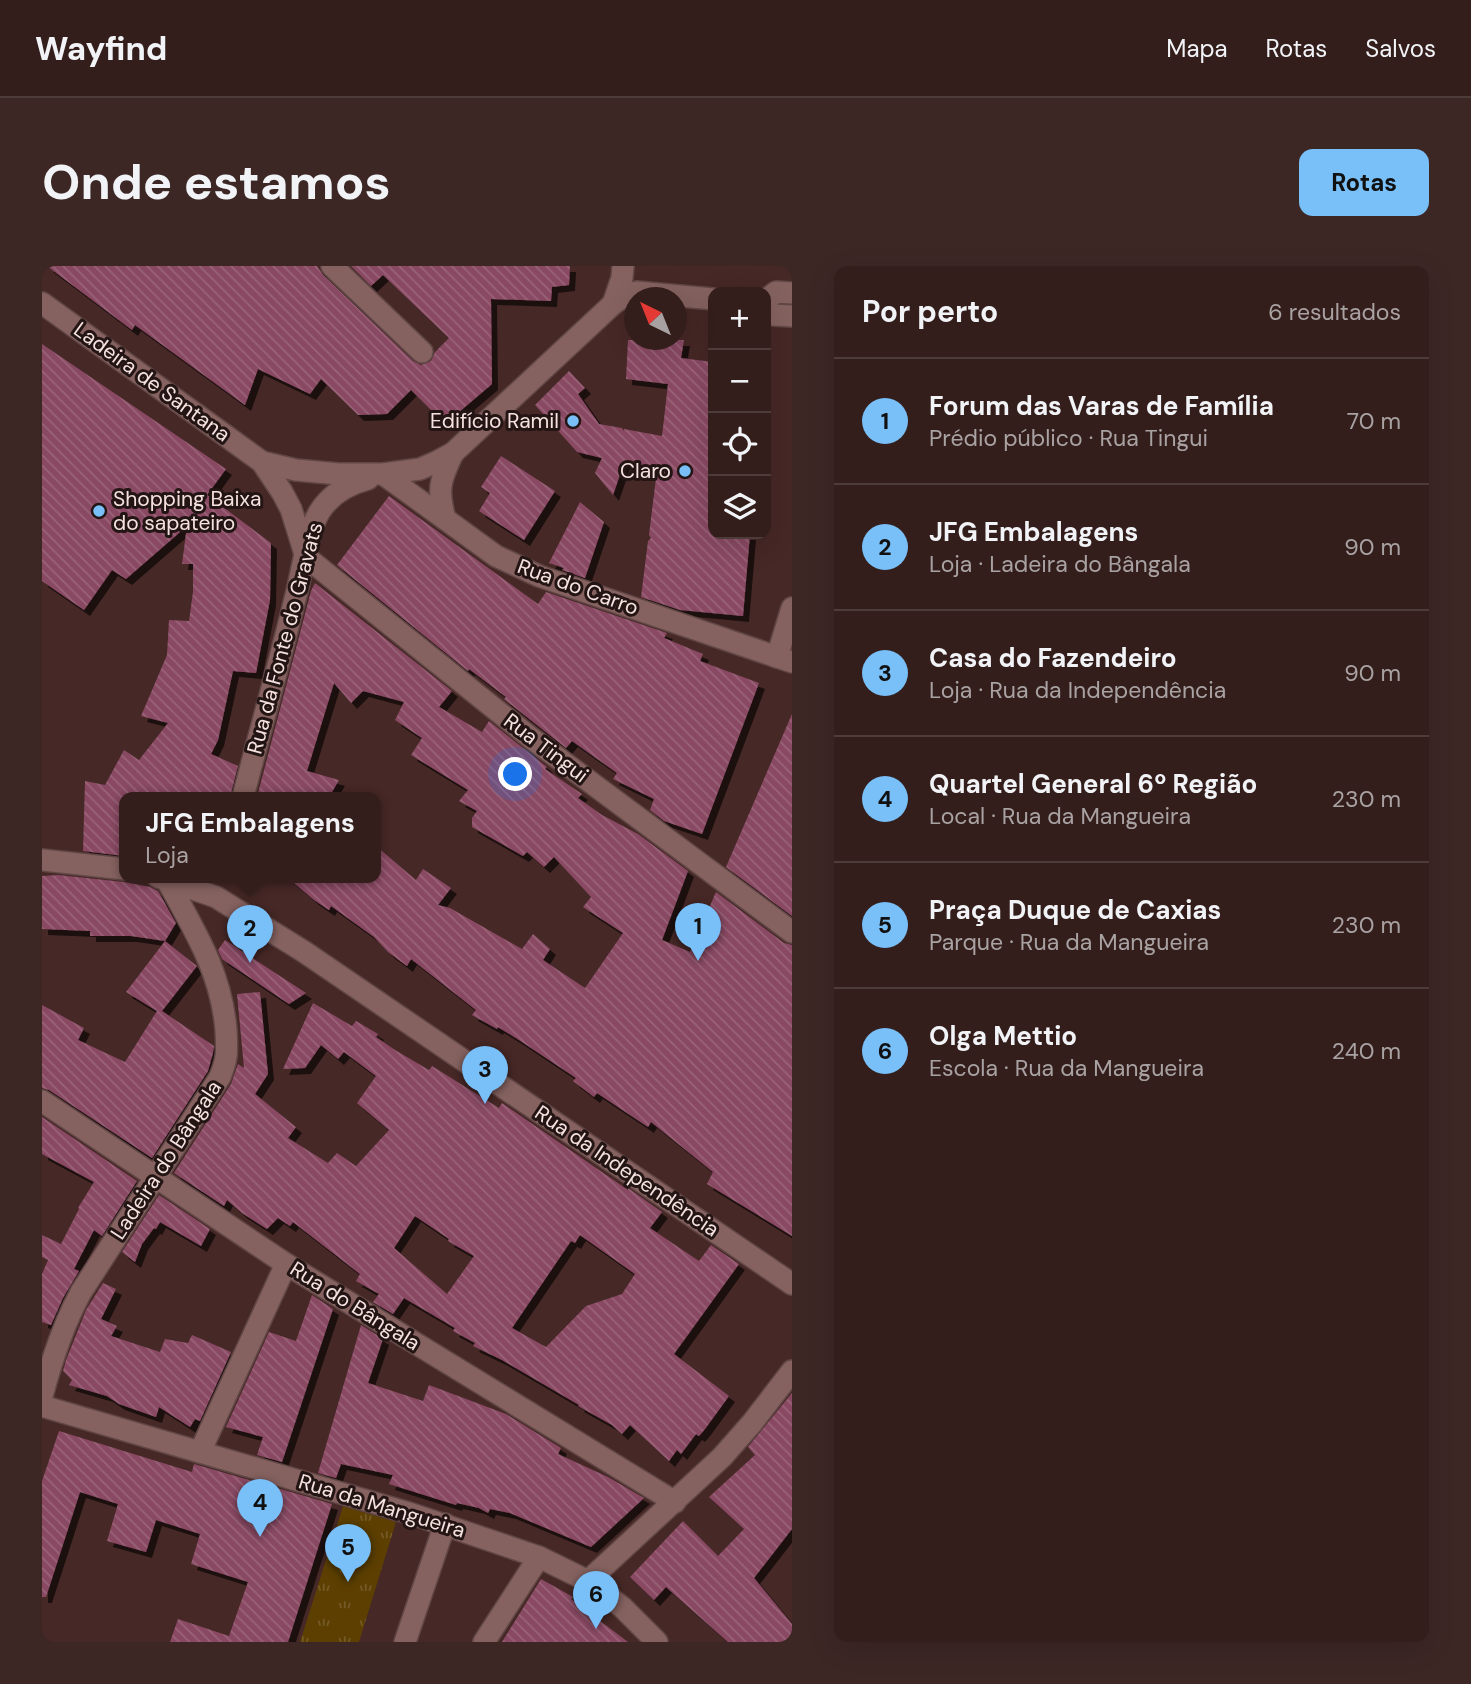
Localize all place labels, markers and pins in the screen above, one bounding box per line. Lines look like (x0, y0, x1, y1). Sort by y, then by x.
place label: Edifício Ramil (430, 407, 559, 435)
marker: Edifício Ramil (565, 413, 581, 429)
place label: Claro (620, 457, 671, 485)
marker: Claro (677, 463, 693, 479)
place label: Shopping Baixa do sapateiro (113, 485, 261, 537)
marker: Shopping Baixa do sapateiro (91, 503, 107, 519)
pin: 1 (675, 903, 721, 961)
pin: 2 (227, 905, 273, 963)
pin: 3 (462, 1046, 508, 1104)
pin: 4 (237, 1479, 283, 1537)
pin: 5 (325, 1524, 371, 1582)
pin: 6 (573, 1571, 619, 1629)

